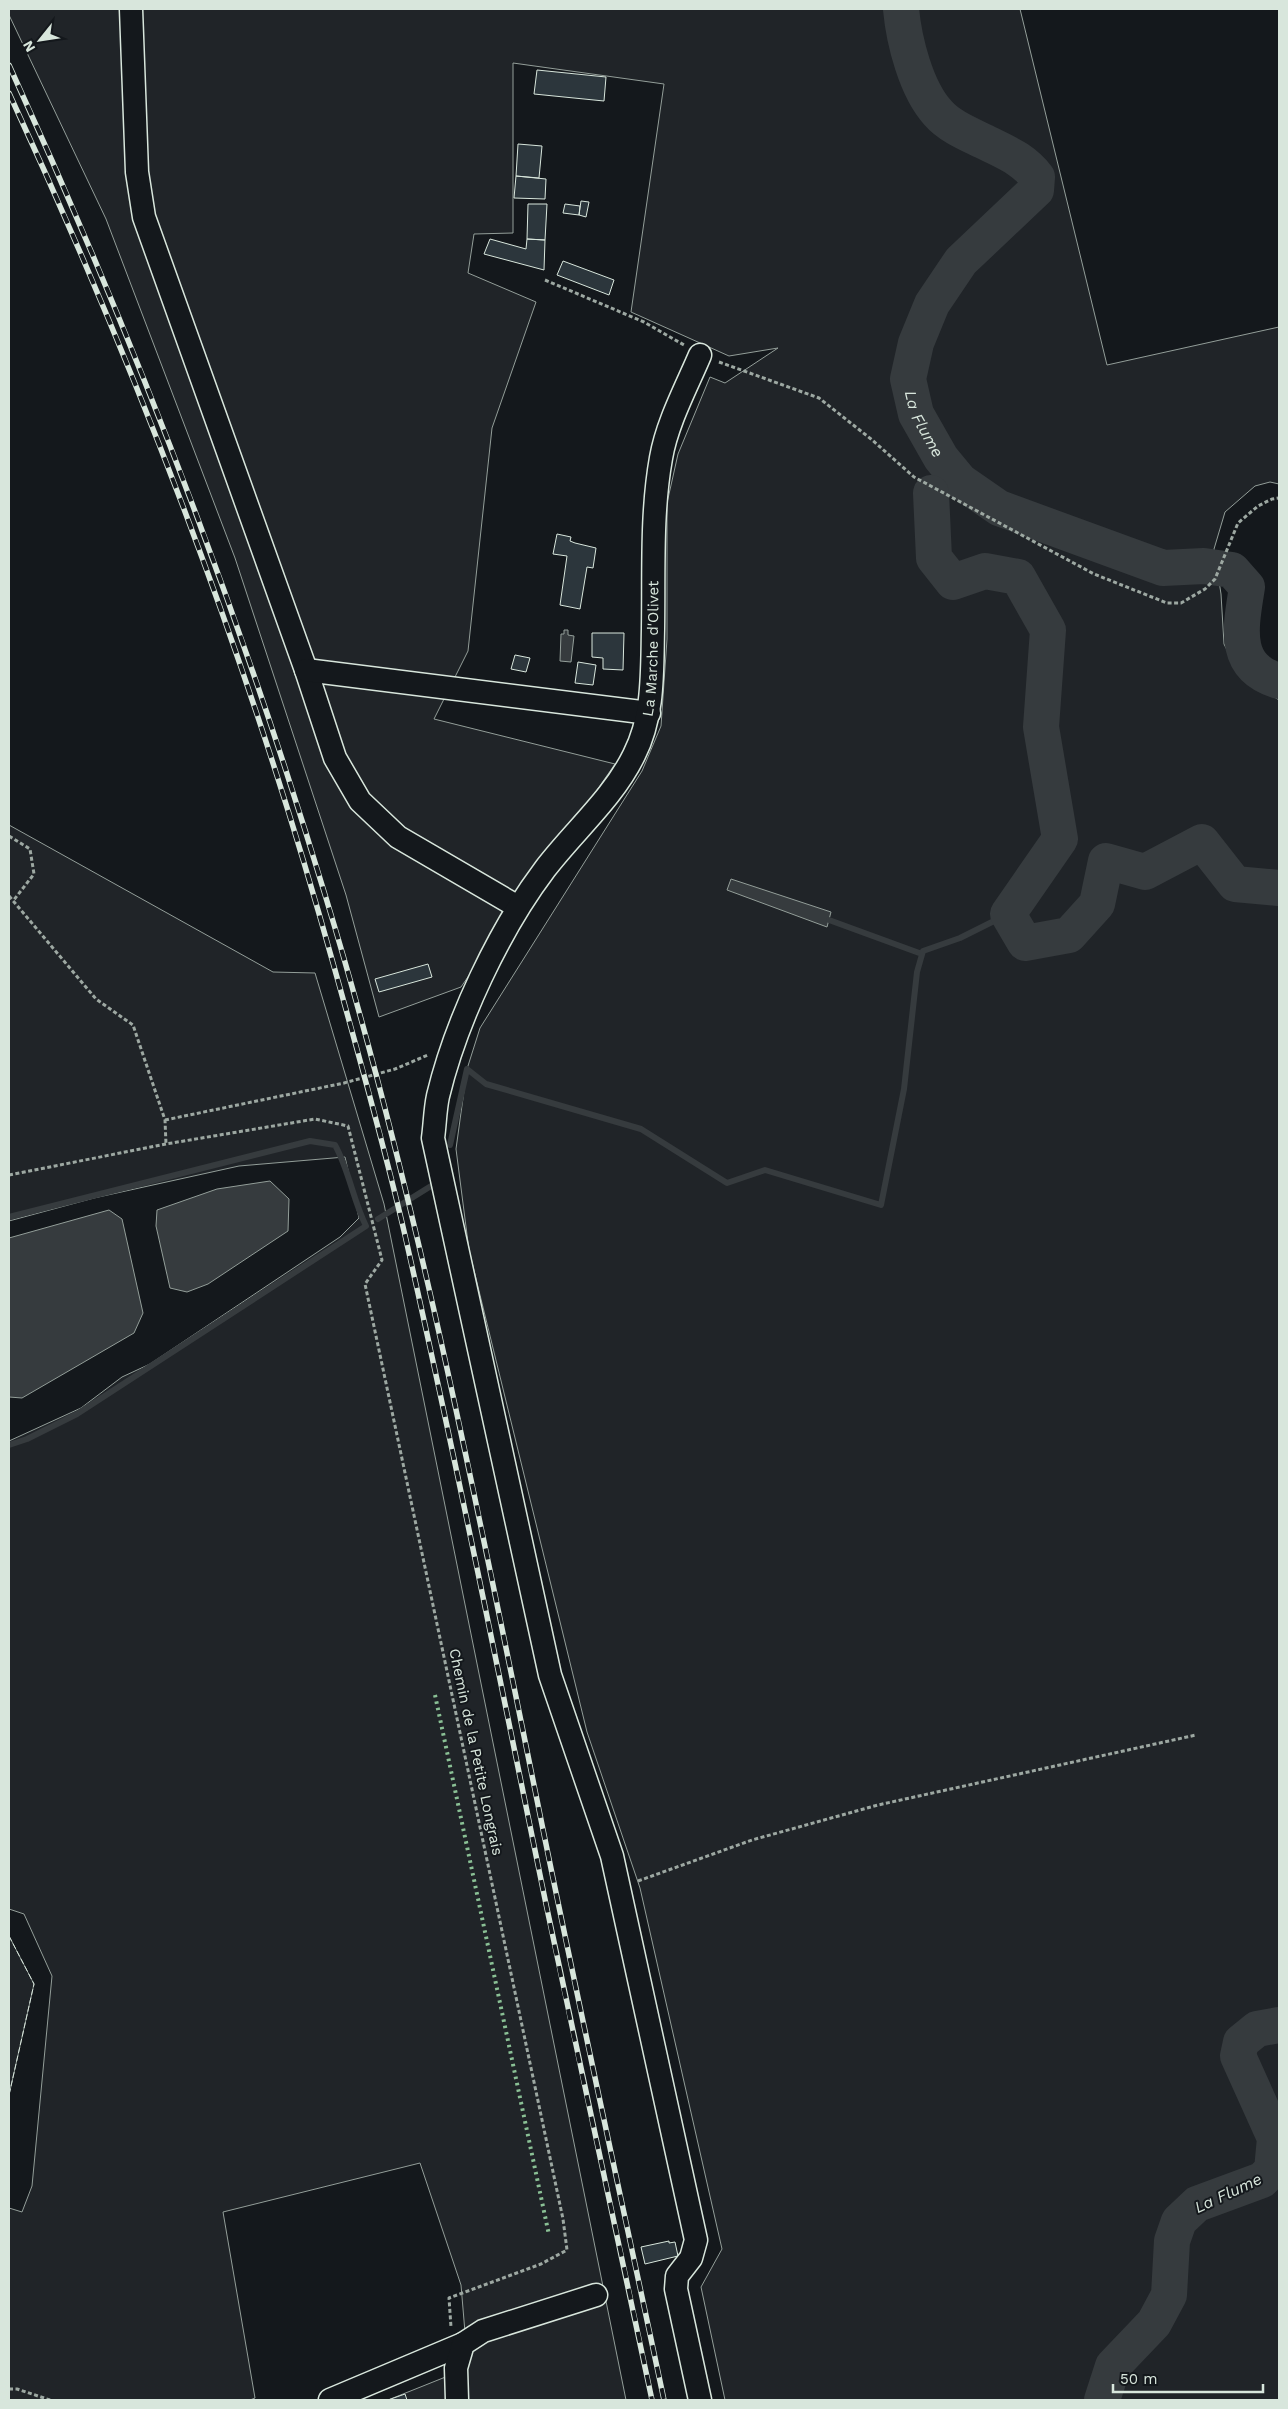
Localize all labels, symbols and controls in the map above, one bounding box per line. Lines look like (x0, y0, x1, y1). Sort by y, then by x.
north arrow (15, 15, 65, 65)
text: N (19, 38, 38, 55)
water label: La Flume (901, 388, 948, 461)
street label: La Marche d'Olivet (638, 580, 662, 718)
street label: Chemin de la Petite Longrais (445, 1647, 507, 1857)
water label: La Flume (1191, 2169, 1265, 2217)
scale bar (1113, 2362, 1263, 2394)
text: 50 m (1120, 2370, 1157, 2388)

